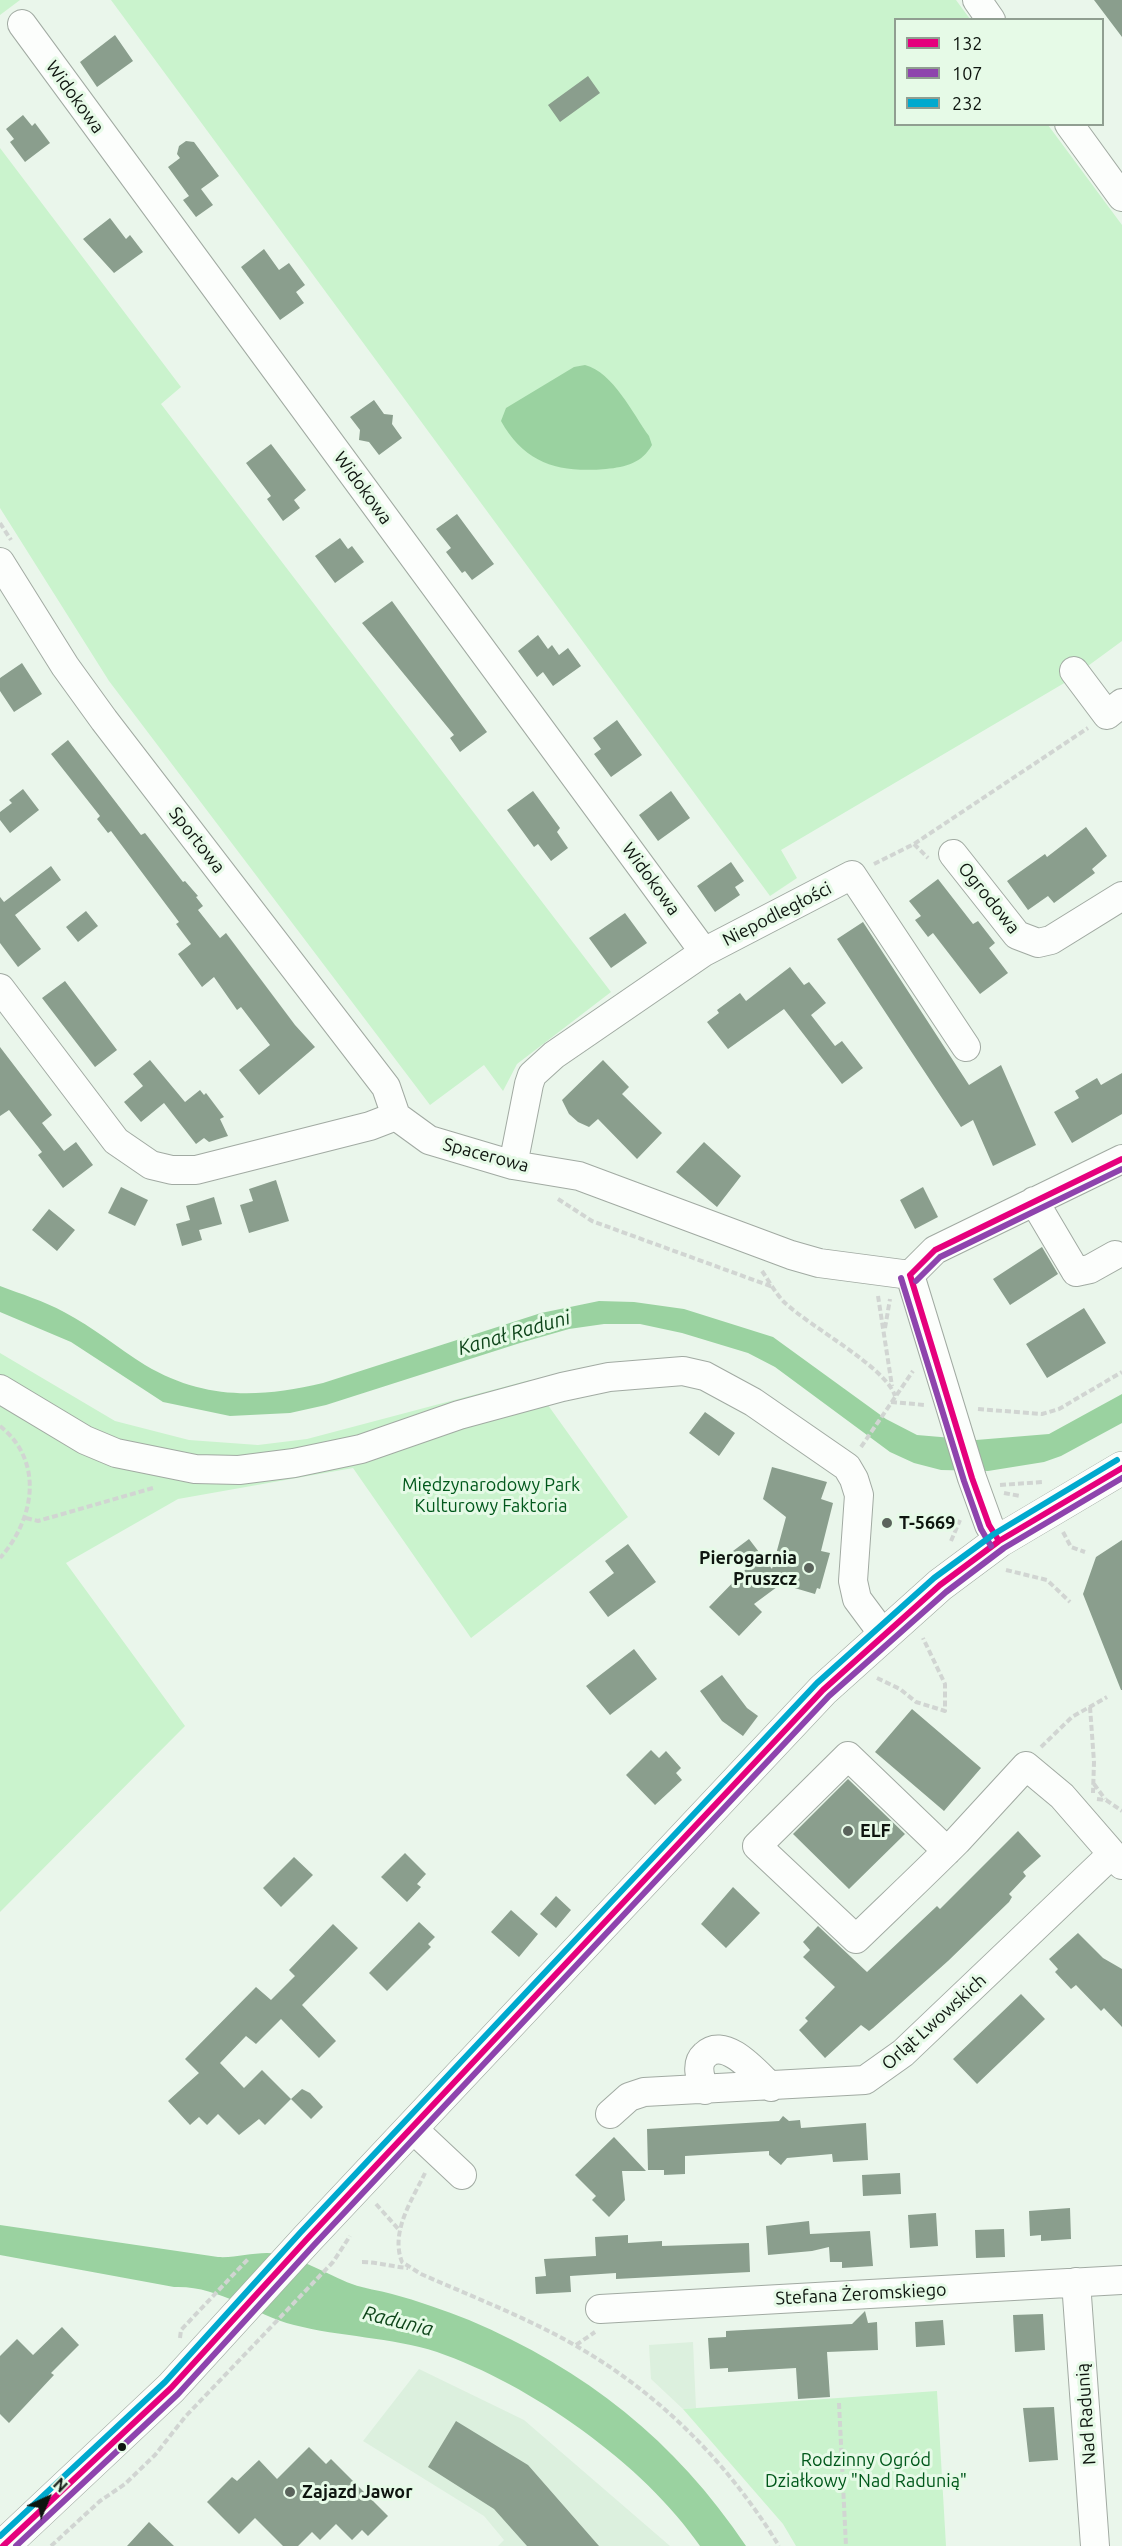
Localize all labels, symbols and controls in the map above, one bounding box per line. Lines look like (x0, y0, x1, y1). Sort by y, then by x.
legend (894, 18, 1104, 126)
text: 132 (952, 33, 982, 53)
street label: Widokowa (41, 56, 109, 138)
text: 107 (952, 63, 982, 83)
text: 232 (952, 93, 982, 113)
street label: Widokowa (329, 447, 397, 529)
street label: Sportowa (164, 803, 230, 877)
street label: Widokowa (617, 838, 685, 920)
street label: Ogrodowa (954, 858, 1024, 938)
street label: Niepodległości (719, 877, 835, 951)
street label: Spacerowa (441, 1133, 531, 1177)
water label: Kanał Raduni (455, 1305, 573, 1361)
park label: Międzynarodowy Park Kulturowy Faktoria (402, 1474, 580, 1516)
place label: T-5669 (899, 1512, 955, 1534)
marker: T-5669 (880, 1516, 894, 1530)
place label: Pierogarnia Pruszcz (699, 1547, 797, 1590)
marker: Pierogarnia Pruszcz (802, 1561, 816, 1575)
place label: ELF (860, 1820, 891, 1842)
marker: ELF (841, 1824, 855, 1838)
street label: Orląt Lwowskich (877, 1969, 991, 2075)
street label: Stefana Żeromskiego (775, 2279, 947, 2309)
water label: Radunia (360, 2301, 436, 2341)
street label: Nad Radunią (1072, 2362, 1100, 2466)
unlabelled marker (116, 2441, 128, 2453)
park label: Rodzinny Ogród Działkowy "Nad Radunią" (765, 2449, 967, 2492)
north arrow (18, 2468, 78, 2528)
text: N (50, 2474, 71, 2496)
place label: Zajazd Jawor (302, 2481, 413, 2503)
marker: Zajazd Jawor (283, 2485, 297, 2499)

